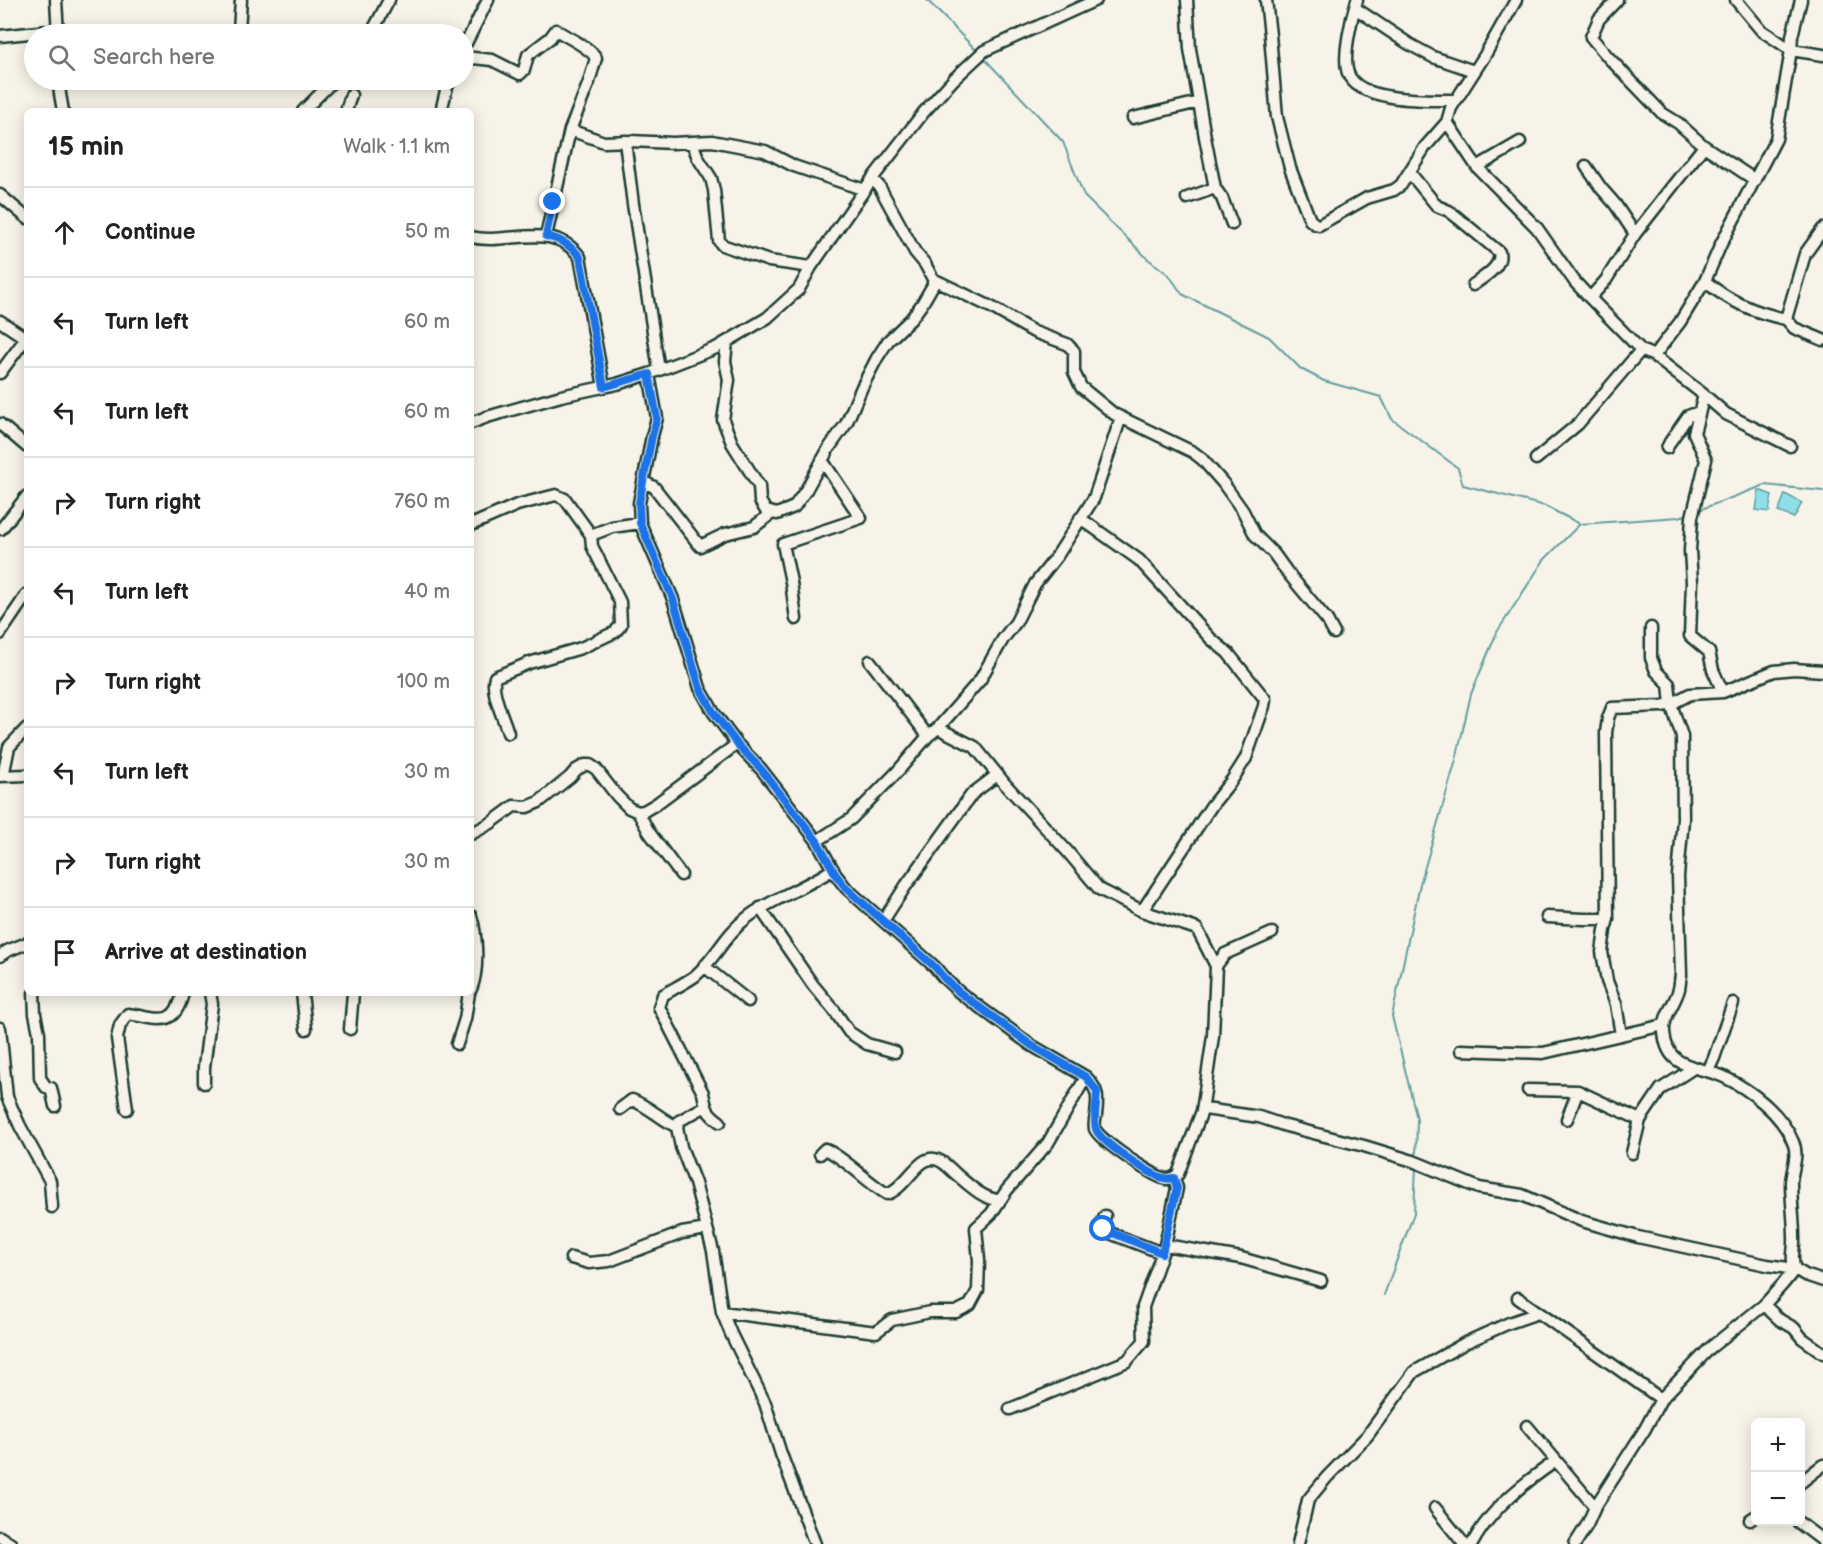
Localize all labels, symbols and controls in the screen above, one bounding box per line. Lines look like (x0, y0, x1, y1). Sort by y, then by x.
search box (24, 24, 474, 90)
icon: search (45, 41, 78, 74)
text: Search here (93, 44, 215, 71)
text: 15 min (48, 132, 124, 163)
text: Walk · 1.1 km (343, 135, 450, 159)
route end (539, 188, 565, 214)
icon: ahead (48, 216, 81, 249)
text: Continue (105, 219, 195, 246)
text: 50 m (405, 220, 450, 244)
icon: left (48, 306, 81, 339)
text: Turn left (105, 309, 189, 336)
text: 60 m (404, 310, 450, 334)
icon: left (48, 396, 81, 429)
text: Turn left (105, 399, 189, 426)
text: 60 m (404, 400, 450, 424)
icon: right (48, 486, 81, 519)
text: Turn right (105, 489, 201, 516)
text: 760 m (394, 490, 450, 514)
icon: left (48, 576, 81, 609)
text: Turn left (105, 579, 189, 606)
text: 40 m (404, 580, 450, 604)
icon: right (48, 666, 81, 699)
text: Turn right (105, 669, 201, 696)
text: 100 m (397, 670, 450, 694)
icon: left (48, 756, 81, 789)
text: Turn left (105, 759, 189, 786)
text: 30 m (404, 760, 450, 784)
icon: right (48, 846, 81, 879)
text: Turn right (105, 849, 201, 876)
text: 30 m (404, 850, 450, 874)
icon: arrive (48, 936, 81, 969)
text: Arrive at destination (105, 939, 307, 966)
route start (1089, 1215, 1115, 1241)
map controls (1751, 1418, 1805, 1526)
button: + (1751, 1418, 1805, 1472)
button: − (1751, 1472, 1805, 1526)

